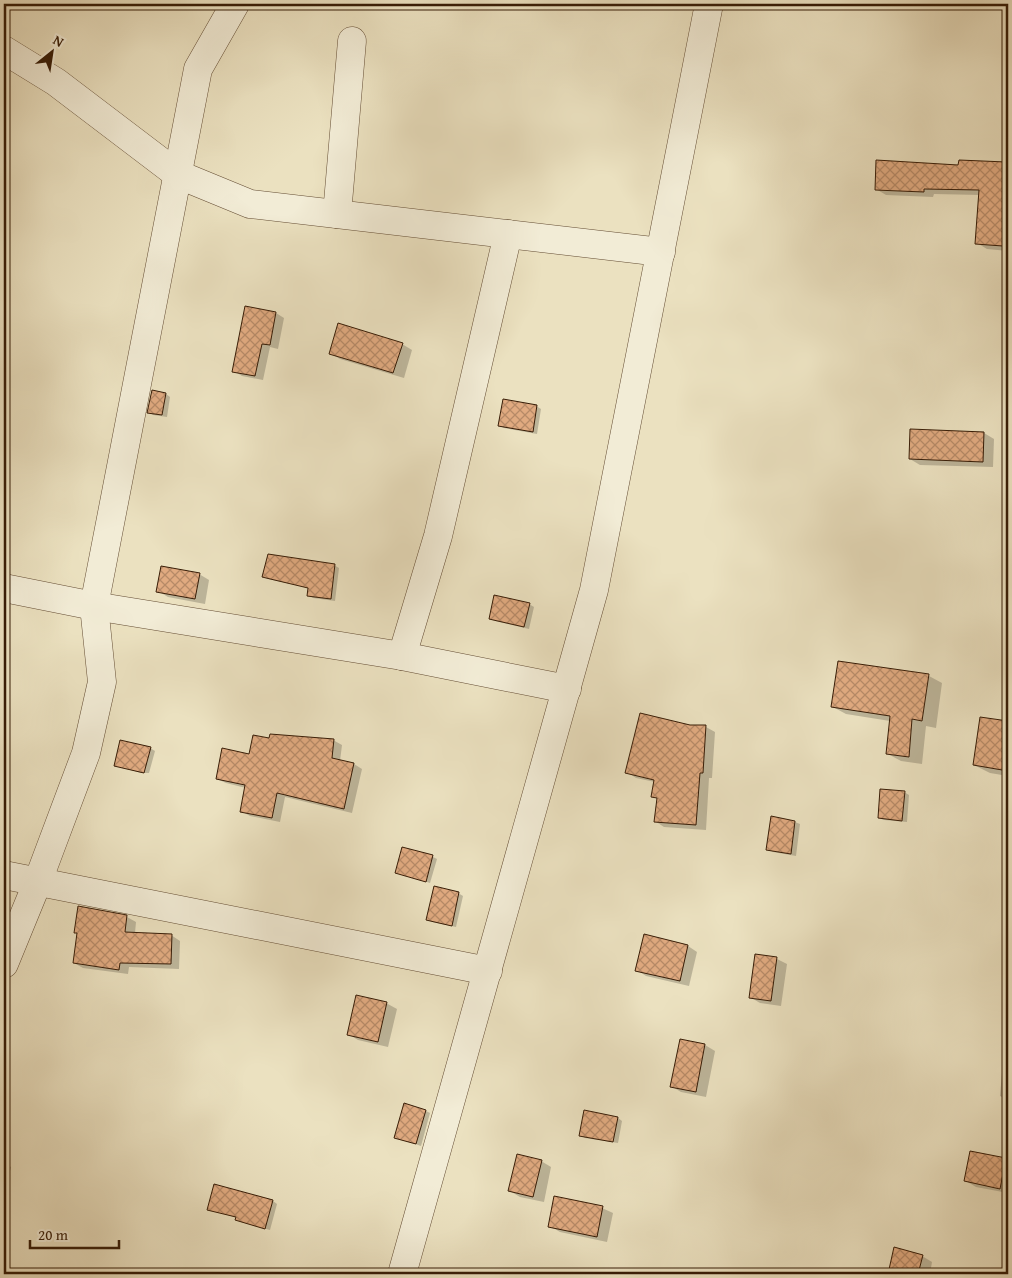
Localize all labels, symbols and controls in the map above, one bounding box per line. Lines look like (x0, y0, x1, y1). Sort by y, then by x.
north arrow (28, 28, 78, 78)
text: N (49, 30, 68, 52)
scale bar (30, 1218, 119, 1250)
text: 20 m (38, 1224, 69, 1245)

